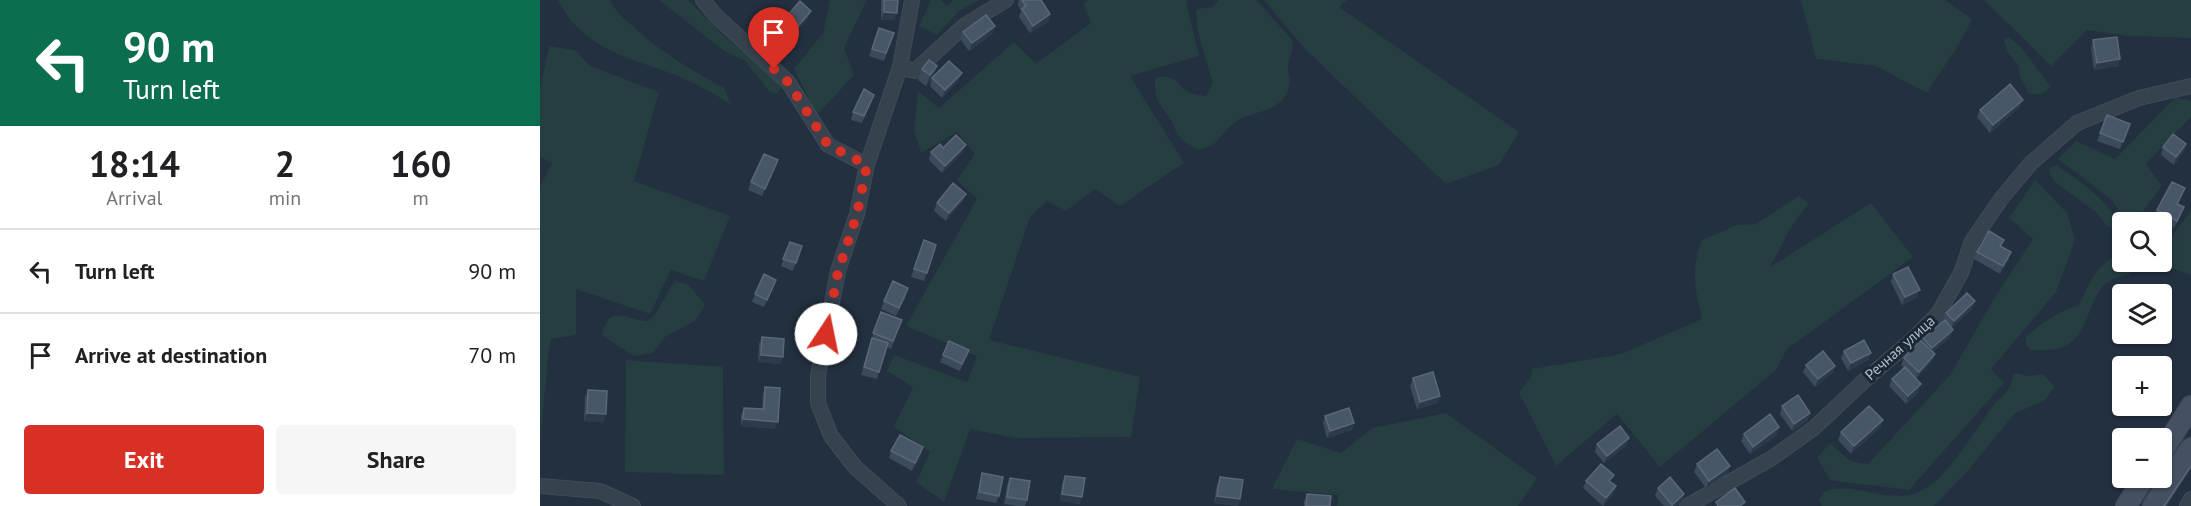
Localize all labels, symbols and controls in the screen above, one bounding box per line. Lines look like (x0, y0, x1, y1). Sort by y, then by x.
pin (748, 7, 799, 69)
icon: arrive (757, 16, 790, 49)
text: 90 m (123, 19, 215, 74)
icon: left (24, 24, 102, 102)
text: Turn left (123, 72, 220, 106)
text: 18:14 (89, 140, 180, 187)
text: 2 (275, 140, 295, 187)
text: 160 (390, 140, 451, 187)
text: Arrival (106, 185, 162, 211)
text: min (269, 185, 301, 211)
text: m (413, 185, 429, 211)
map controls (2112, 212, 2172, 488)
button: search (2112, 212, 2172, 272)
icon: left (24, 255, 57, 288)
text: Turn left (75, 257, 155, 285)
text: 90 m (468, 257, 516, 285)
button: layers (2112, 284, 2172, 344)
position arrow (794, 302, 858, 366)
street label: Речная улица (1861, 311, 1939, 384)
icon: arrive (24, 339, 57, 372)
text: Arrive at destination (75, 341, 267, 369)
text: 70 m (468, 341, 516, 369)
button: + (2112, 356, 2172, 416)
button: Exit (24, 425, 264, 494)
button: Share (276, 425, 516, 494)
button: − (2112, 428, 2172, 488)

